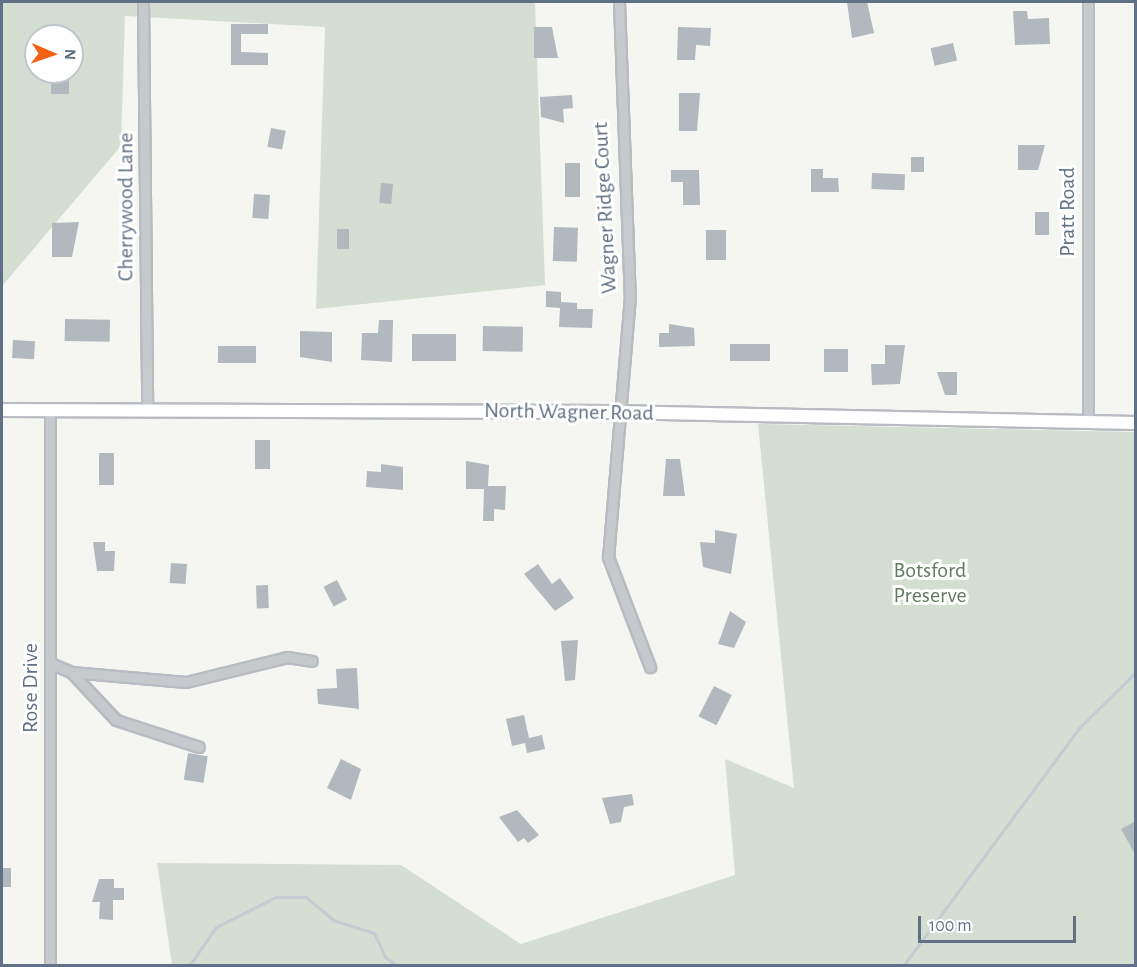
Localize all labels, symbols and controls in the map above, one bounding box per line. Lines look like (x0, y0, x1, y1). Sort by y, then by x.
north arrow (24, 24, 84, 84)
text: N (62, 49, 78, 60)
street label: Wagner Ridge Court (587, 121, 623, 295)
street label: Cherrywood Lane (113, 133, 139, 281)
street label: Pratt Road (1055, 167, 1081, 257)
street label: North Wagner Road (484, 397, 654, 427)
park label: Botsford Preserve (893, 557, 967, 608)
street label: Rose Drive (18, 643, 44, 733)
scale bar (921, 904, 1078, 942)
text: 100 m (929, 917, 972, 935)

